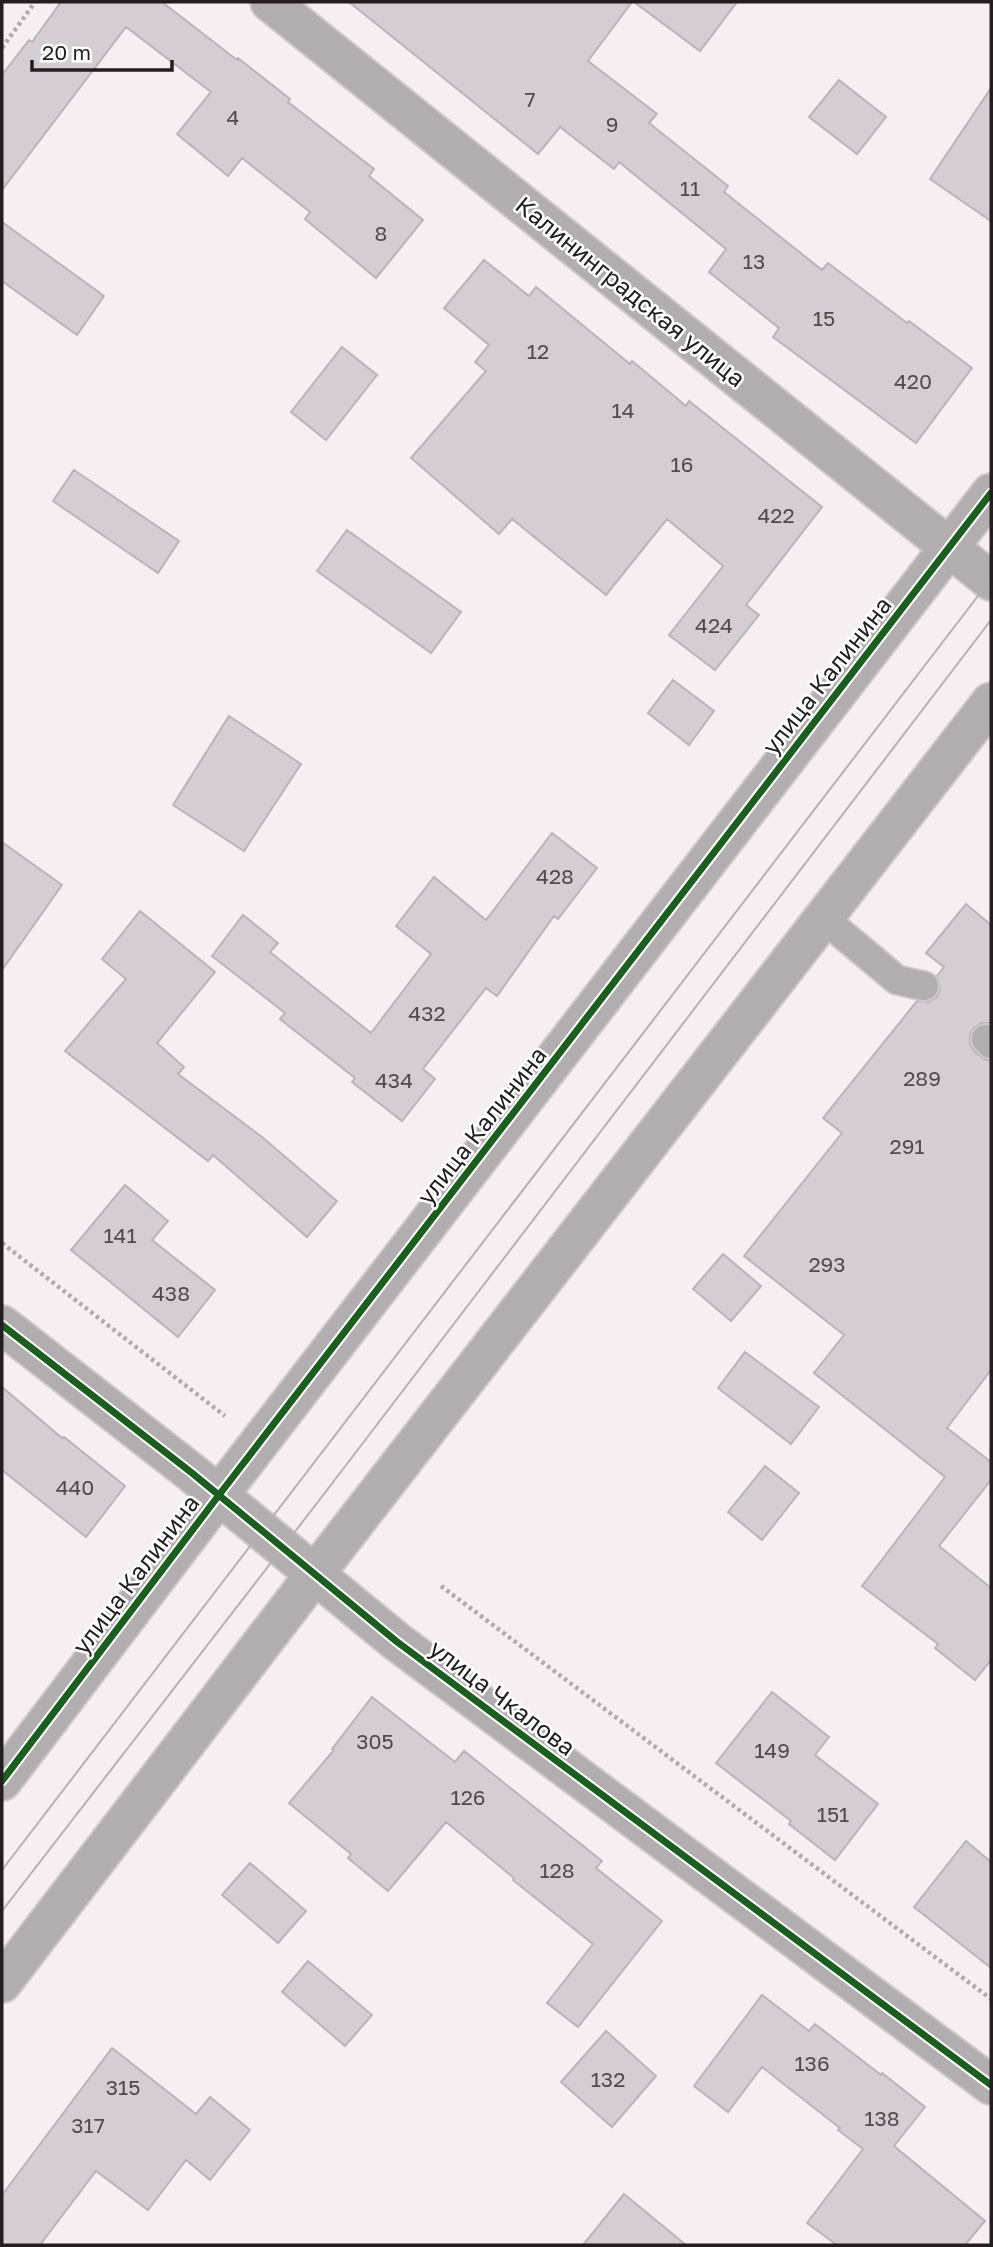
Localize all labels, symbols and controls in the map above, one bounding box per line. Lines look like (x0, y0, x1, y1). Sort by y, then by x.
scale bar (32, 28, 172, 72)
text: 20 m (42, 39, 91, 65)
house number: 7 (524, 86, 536, 112)
house number: 4 (227, 104, 239, 130)
house number: 9 (606, 111, 618, 137)
house number: 11 (680, 175, 700, 201)
street label: Калининградская улица (510, 189, 752, 393)
house number: 8 (375, 220, 387, 246)
house number: 13 (743, 248, 765, 274)
house number: 15 (813, 305, 835, 331)
house number: 12 (527, 338, 549, 364)
house number: 420 (894, 368, 932, 394)
house number: 14 (612, 397, 635, 423)
house number: 16 (671, 451, 693, 477)
house number: 422 (757, 502, 795, 528)
street label: улица Калинина (755, 590, 897, 760)
house number: 424 (695, 612, 733, 638)
house number: 428 (536, 863, 574, 889)
house number: 432 (408, 1000, 446, 1026)
street label: улица Калинина (410, 1040, 552, 1210)
house number: 289 (903, 1065, 941, 1091)
house number: 434 (375, 1067, 413, 1093)
house number: 291 (889, 1133, 925, 1159)
house number: 141 (103, 1222, 137, 1248)
house number: 293 (808, 1251, 846, 1277)
house number: 438 (152, 1280, 190, 1306)
house number: 440 (56, 1474, 94, 1500)
street label: улица Калинина (65, 1488, 205, 1660)
street label: улица Чкалова (424, 1633, 582, 1761)
house number: 305 (356, 1728, 394, 1754)
house number: 149 (754, 1737, 790, 1763)
house number: 126 (450, 1784, 486, 1810)
house number: 151 (817, 1801, 849, 1827)
house number: 128 (539, 1857, 575, 1883)
house number: 136 (794, 2050, 830, 2076)
house number: 132 (591, 2066, 625, 2092)
house number: 315 (106, 2074, 140, 2100)
house number: 138 (864, 2105, 900, 2131)
house number: 317 (71, 2112, 105, 2138)

